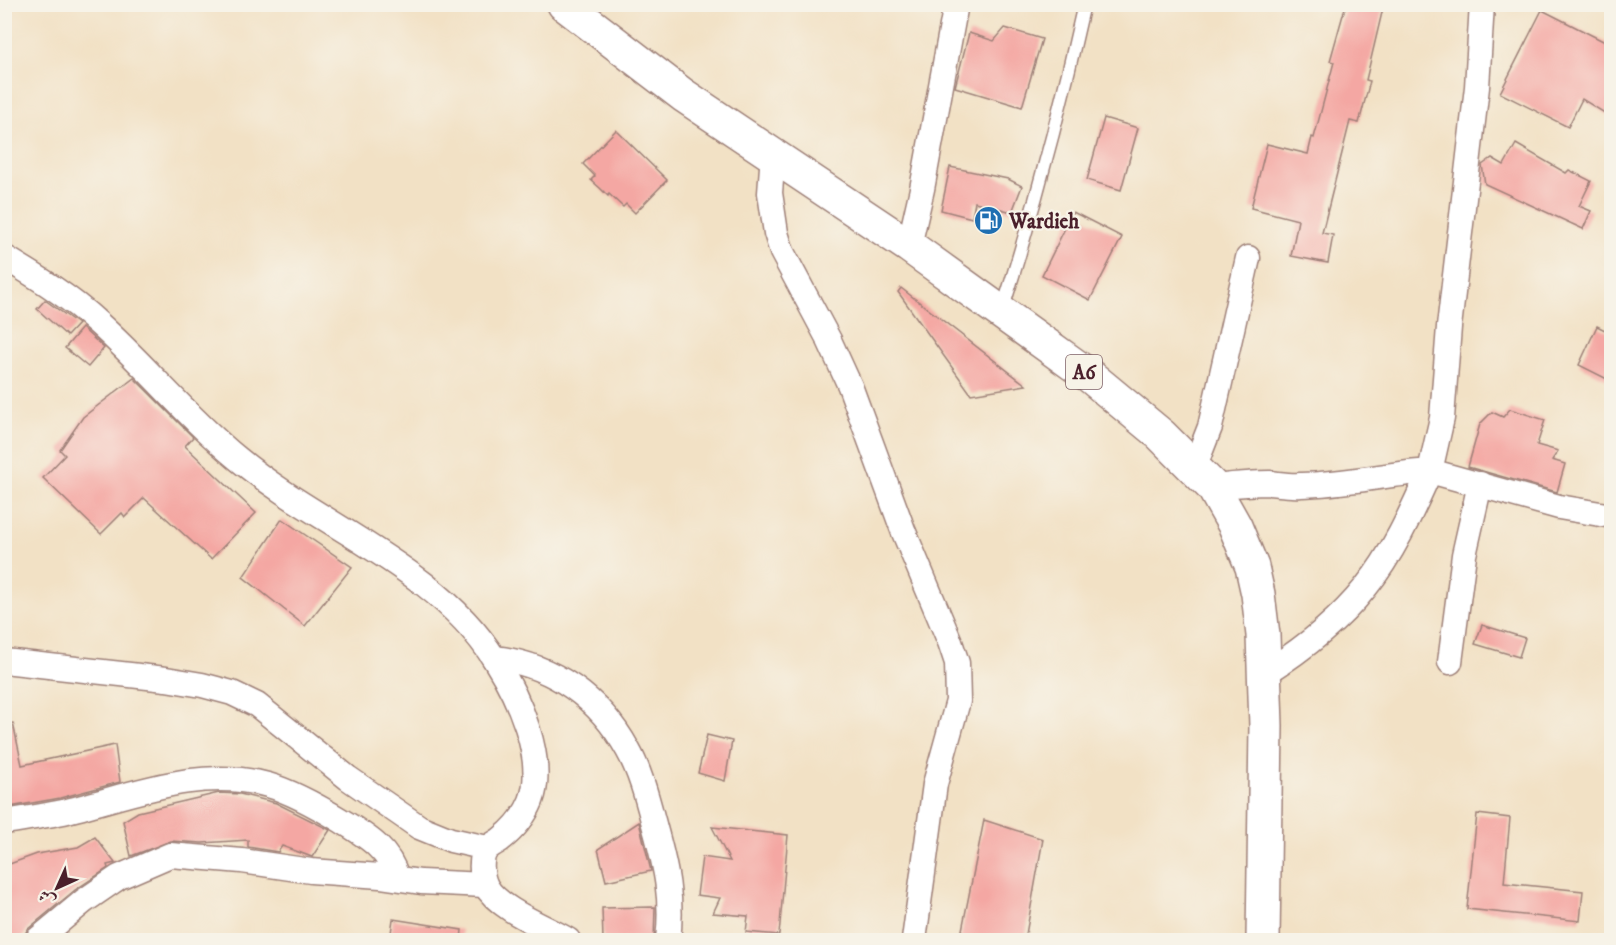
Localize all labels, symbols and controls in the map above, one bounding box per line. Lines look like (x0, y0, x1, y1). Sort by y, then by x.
fuel station icon: Wardieh (972, 205, 1004, 237)
place label: Wardieh (1008, 209, 1080, 235)
road number: A6 (1066, 355, 1102, 389)
north arrow (27, 858, 87, 918)
text: ش (34, 885, 60, 911)

